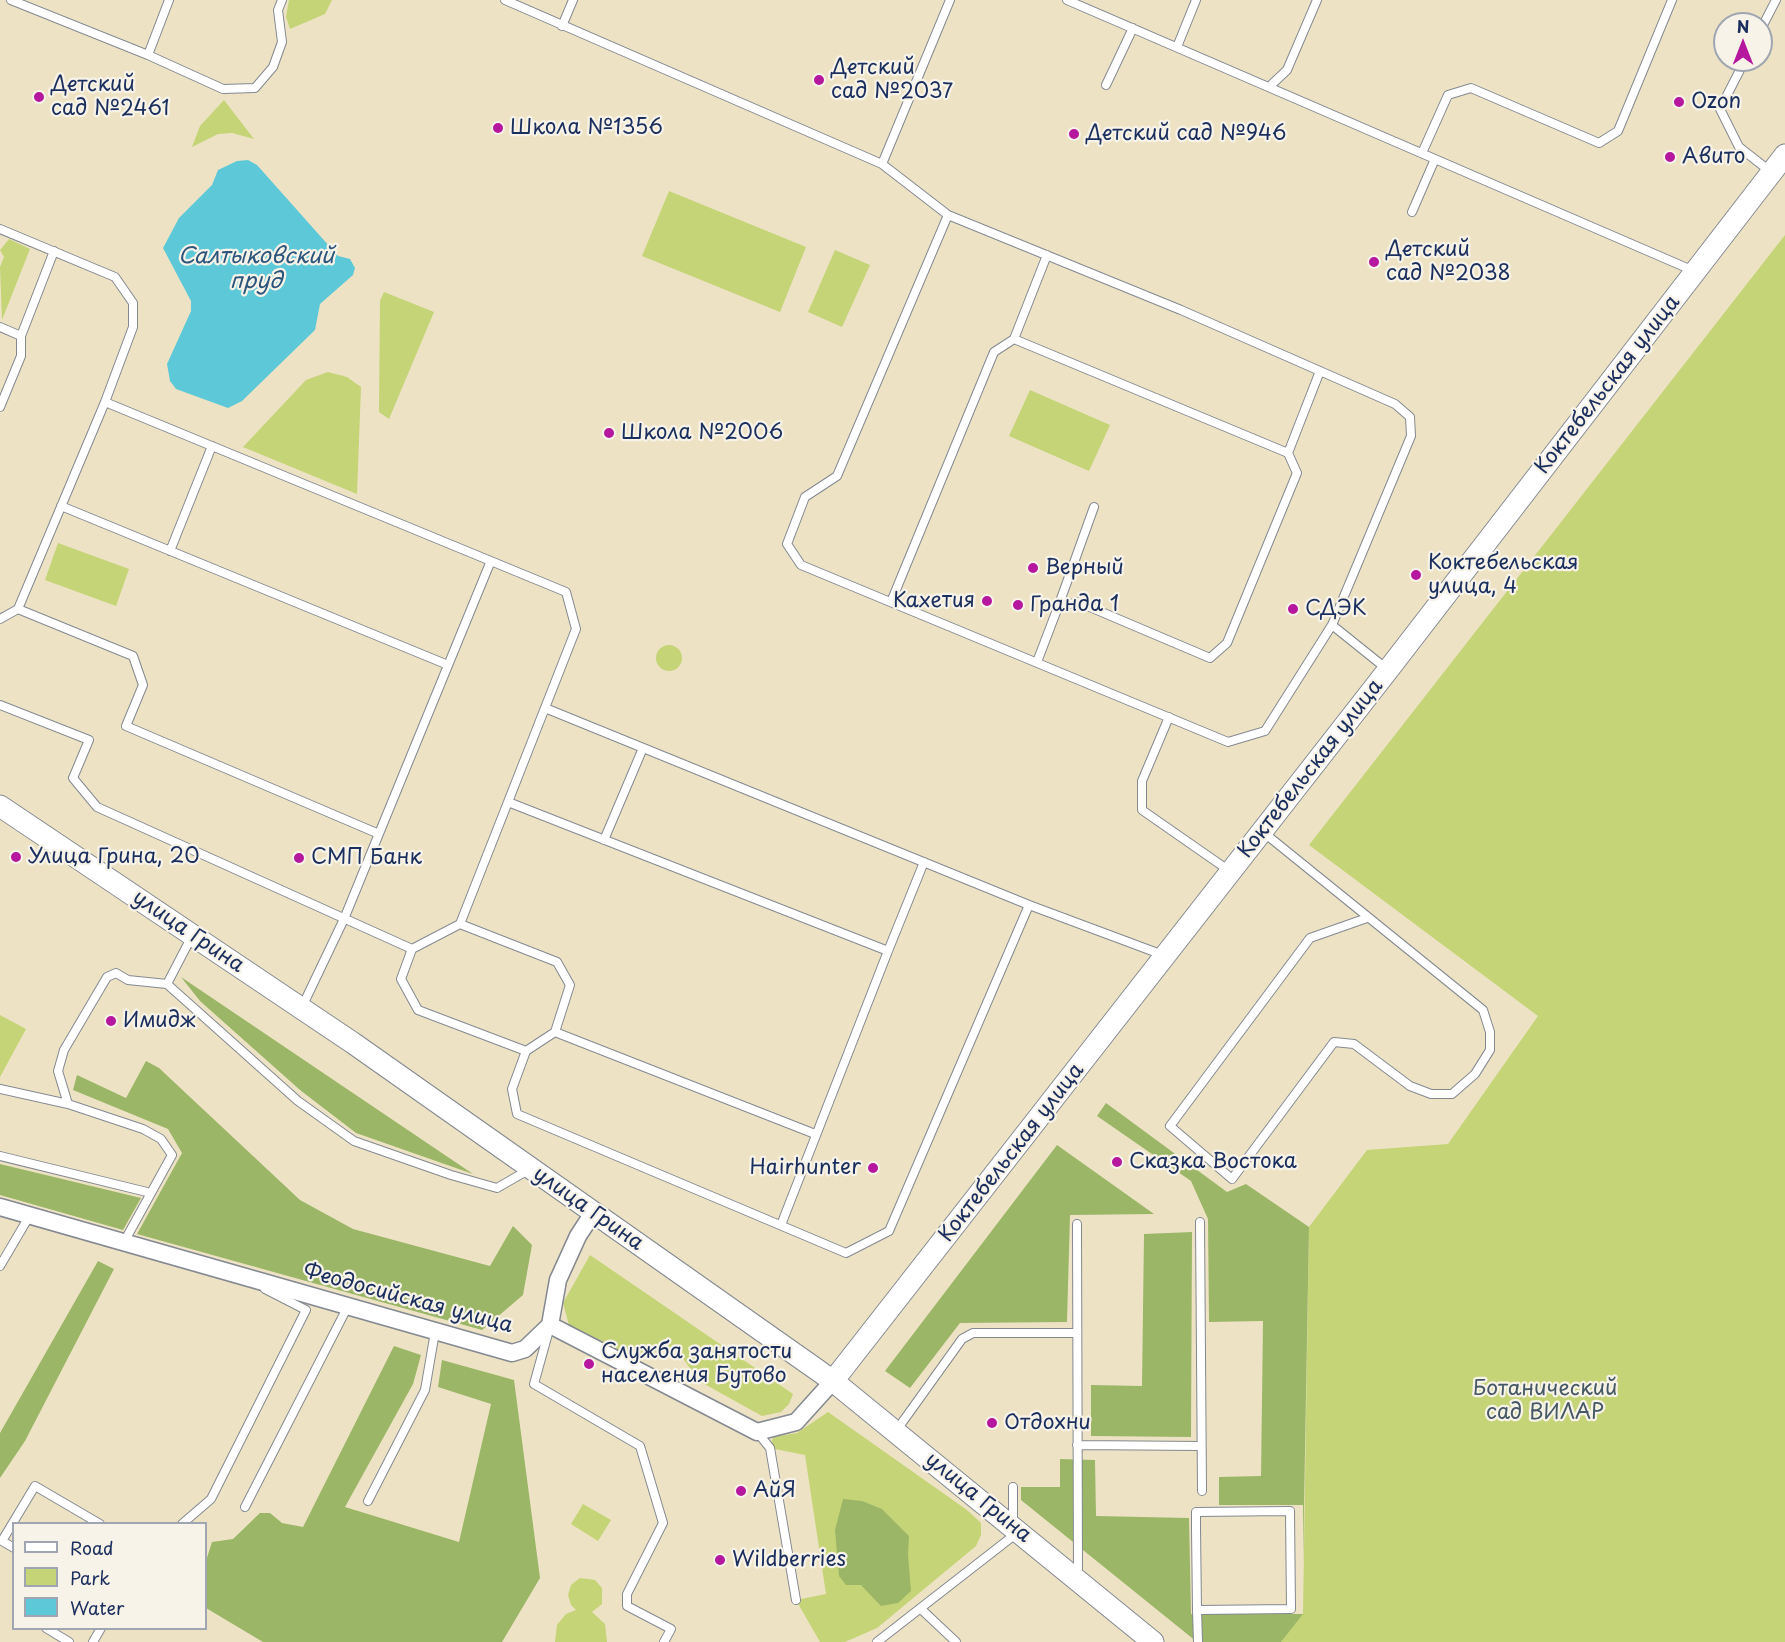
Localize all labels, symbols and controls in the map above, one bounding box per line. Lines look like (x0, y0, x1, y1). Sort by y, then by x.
north arrow (1713, 12, 1773, 72)
text: N (1737, 14, 1749, 38)
place label: Детский сад №2037 (831, 55, 953, 105)
place label: Детский сад №2461 (51, 72, 169, 122)
marker: Детский сад №2037 (812, 73, 826, 87)
place label: Ozon (1691, 89, 1741, 115)
marker: Детский сад №2461 (32, 90, 46, 104)
marker: Ozon (1672, 95, 1686, 109)
place label: Школа №1356 (510, 115, 663, 141)
marker: Школа №1356 (491, 121, 505, 135)
place label: Детский сад №946 (1086, 121, 1287, 147)
marker: Детский сад №946 (1067, 127, 1081, 141)
place label: Авито (1682, 144, 1745, 170)
marker: Авито (1663, 150, 1677, 164)
place label: Детский сад №2038 (1386, 237, 1511, 287)
water label: Салтыковский пруд (178, 244, 334, 296)
marker: Детский сад №2038 (1367, 255, 1381, 269)
street label: Коктебельская улица (1530, 290, 1686, 480)
place label: Школа №2006 (621, 420, 783, 446)
marker: Школа №2006 (602, 426, 616, 440)
place label: Коктебельская улица, 4 (1428, 550, 1578, 600)
place label: Верный (1045, 555, 1124, 581)
marker: Верный (1026, 561, 1040, 575)
marker: Коктебельская улица, 4 (1409, 568, 1423, 582)
place label: Кахетия (893, 588, 975, 614)
place label: Гранда 1 (1030, 592, 1119, 618)
marker: Кахетия (980, 594, 994, 608)
place label: СДЭК (1305, 596, 1367, 622)
marker: Гранда 1 (1011, 598, 1025, 612)
marker: СДЭК (1286, 602, 1300, 616)
street label: Коктебельская улица (1233, 674, 1389, 864)
place label: Улица Грина, 20 (28, 844, 199, 870)
place label: СМП Банк (311, 845, 422, 871)
marker: Улица Грина, 20 (9, 850, 23, 864)
marker: СМП Банк (292, 851, 306, 865)
street label: улица Грина (127, 885, 249, 979)
place label: Имидж (123, 1008, 195, 1034)
marker: Имидж (104, 1014, 118, 1028)
street label: Коктебельская улица (934, 1058, 1090, 1248)
place label: Сказка Востока (1129, 1149, 1297, 1175)
place label: Hairhunter (749, 1155, 861, 1181)
marker: Сказка Востока (1110, 1155, 1124, 1169)
marker: Hairhunter (866, 1161, 880, 1175)
street label: улица Грина (528, 1162, 648, 1256)
street label: Феодосийская улица (300, 1259, 516, 1339)
place label: Служба занятости населения Бутово (601, 1339, 792, 1389)
marker: Служба занятости населения Бутово (582, 1357, 596, 1371)
park label: Ботанический сад ВИЛАР (1473, 1376, 1617, 1426)
place label: Отдохни (1004, 1410, 1091, 1436)
marker: Отдохни (985, 1416, 999, 1430)
street label: улица Грина (920, 1448, 1036, 1548)
place label: АйЯ (753, 1478, 796, 1504)
marker: АйЯ (734, 1484, 748, 1498)
legend (12, 1522, 207, 1630)
text: Road (70, 1534, 114, 1561)
place label: Wildberries (732, 1547, 846, 1573)
marker: Wildberries (713, 1553, 727, 1567)
text: Park (70, 1564, 110, 1591)
text: Water (70, 1594, 124, 1621)

